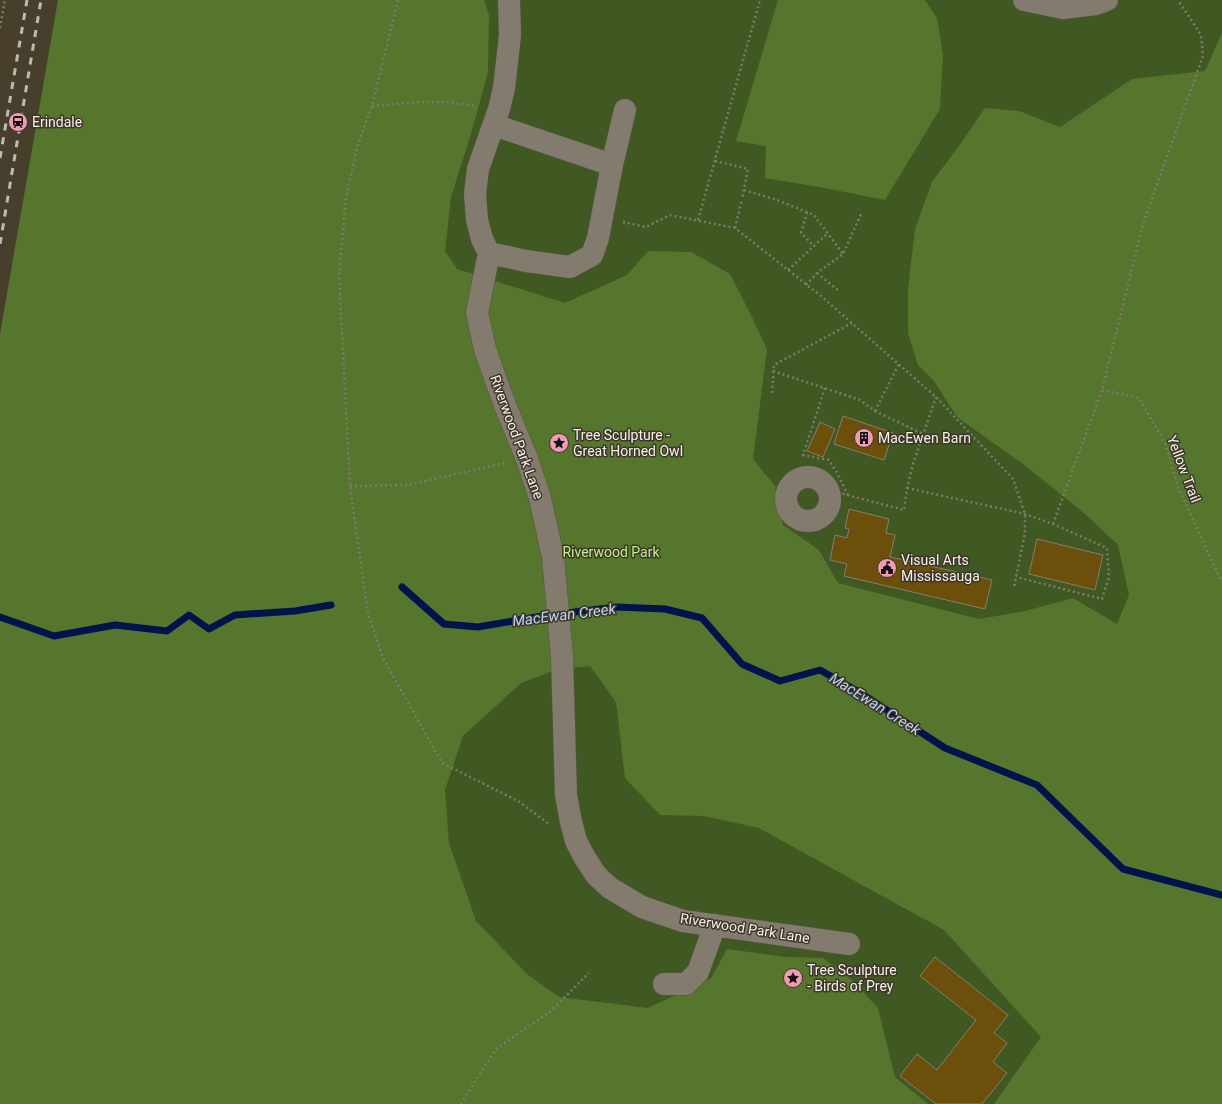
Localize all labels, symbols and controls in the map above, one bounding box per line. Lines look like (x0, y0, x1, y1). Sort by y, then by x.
station icon: Erindale (7, 111, 29, 133)
place label: Erindale (32, 114, 82, 130)
street label: Riverwood Park Lane (487, 373, 547, 501)
place label: Tree Sculpture - Great Horned Owl (573, 427, 683, 459)
building icon: MacEwen Barn (853, 427, 875, 449)
place label: MacEwen Barn (878, 430, 971, 446)
place icon: Tree Sculpture - Great Horned Owl (548, 432, 570, 454)
street label: Yellow Trail (1164, 433, 1204, 505)
park label: Riverwood Park (562, 544, 660, 560)
place label: Visual Arts Mississauga (901, 552, 980, 584)
public building icon: Visual Arts Mississauga (876, 557, 898, 579)
water label: MacEwan Creek (511, 600, 617, 630)
water label: MacEwan Creek (826, 669, 924, 740)
street label: Riverwood Park Lane (679, 910, 811, 946)
place label: Tree Sculpture - Birds of Prey (807, 962, 897, 994)
place icon: Tree Sculpture - Birds of Prey (782, 967, 804, 989)

